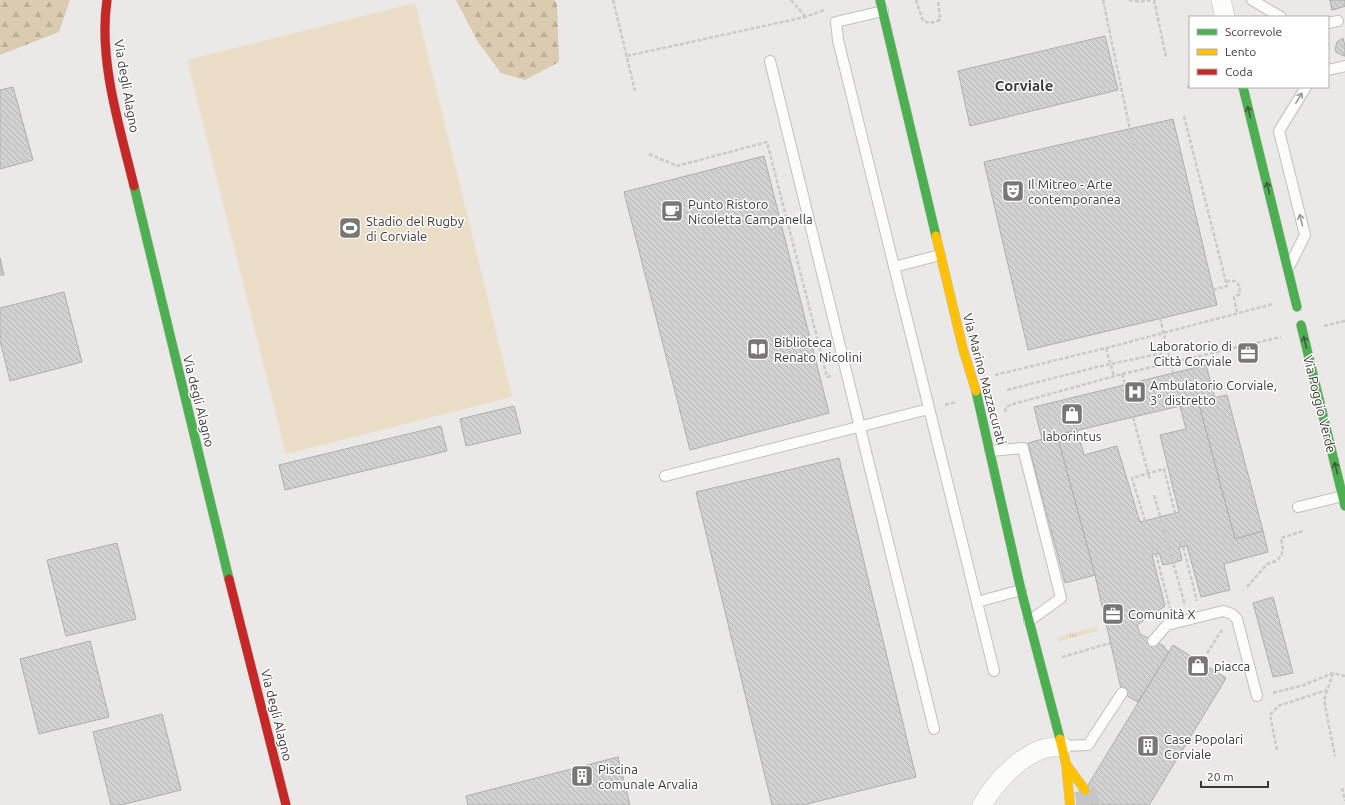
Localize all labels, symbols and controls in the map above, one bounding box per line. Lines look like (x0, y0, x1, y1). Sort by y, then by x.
legend (1189, 16, 1329, 88)
text: Scorrevole (1225, 25, 1282, 38)
street label: Via degli Alagno (112, 38, 142, 134)
text: Lento (1225, 45, 1256, 58)
text: Coda (1225, 65, 1253, 78)
district label: Corviale (995, 77, 1053, 94)
one-way arrow (1295, 93, 1303, 104)
one-way arrow (1245, 106, 1252, 119)
place label: Il Mitreo - Arte contemporanea (1028, 177, 1121, 206)
theatre icon: Il Mitreo - Arte contemporanea (1000, 178, 1026, 204)
one-way arrow (1263, 182, 1271, 195)
place label: Punto Ristoro Nicoletta Campanella (688, 197, 813, 226)
cafe icon: Punto Ristoro Nicoletta Campanella (659, 198, 685, 224)
place label: Stadio del Rugby di Corviale (366, 214, 464, 243)
one-way arrow (1296, 214, 1304, 227)
sports icon: Stadio del Rugby di Corviale (337, 215, 363, 241)
street label: Via Marino Mazzacurati (961, 312, 1009, 446)
place label: Biblioteca Renato Nicolini (774, 335, 862, 364)
one-way arrow (1301, 335, 1309, 348)
library icon: Biblioteca Renato Nicolini (745, 336, 771, 362)
place label: Laboratorio di Città Corviale (1150, 339, 1232, 368)
office icon: Laboratorio di Città Corviale (1235, 340, 1261, 366)
street label: Via degli Alagno (181, 354, 217, 448)
street label: Via Poggio Verde (1301, 354, 1339, 454)
place label: Ambulatorio Corviale, 3° distretto (1150, 378, 1277, 407)
hospital icon: Ambulatorio Corviale, 3° distretto (1122, 379, 1148, 405)
shop icon: laborintus (1059, 401, 1085, 427)
place label: laborintus (1042, 429, 1102, 443)
one-way arrow (1332, 462, 1339, 475)
office icon: Comunità X (1100, 601, 1126, 627)
place label: Comunità X (1128, 607, 1196, 621)
shop icon: piacca (1185, 653, 1211, 679)
place label: piacca (1214, 659, 1250, 673)
street label: Via degli Alagno (259, 668, 295, 762)
place label: Case Popolari Corviale (1164, 732, 1243, 761)
building icon: Case Popolari Corviale (1135, 733, 1161, 759)
place label: Piscina comunale Arvalia (598, 762, 698, 791)
building icon: Piscina comunale Arvalia (569, 763, 595, 789)
scale bar (1201, 763, 1268, 789)
text: 20 m (1207, 770, 1234, 783)

